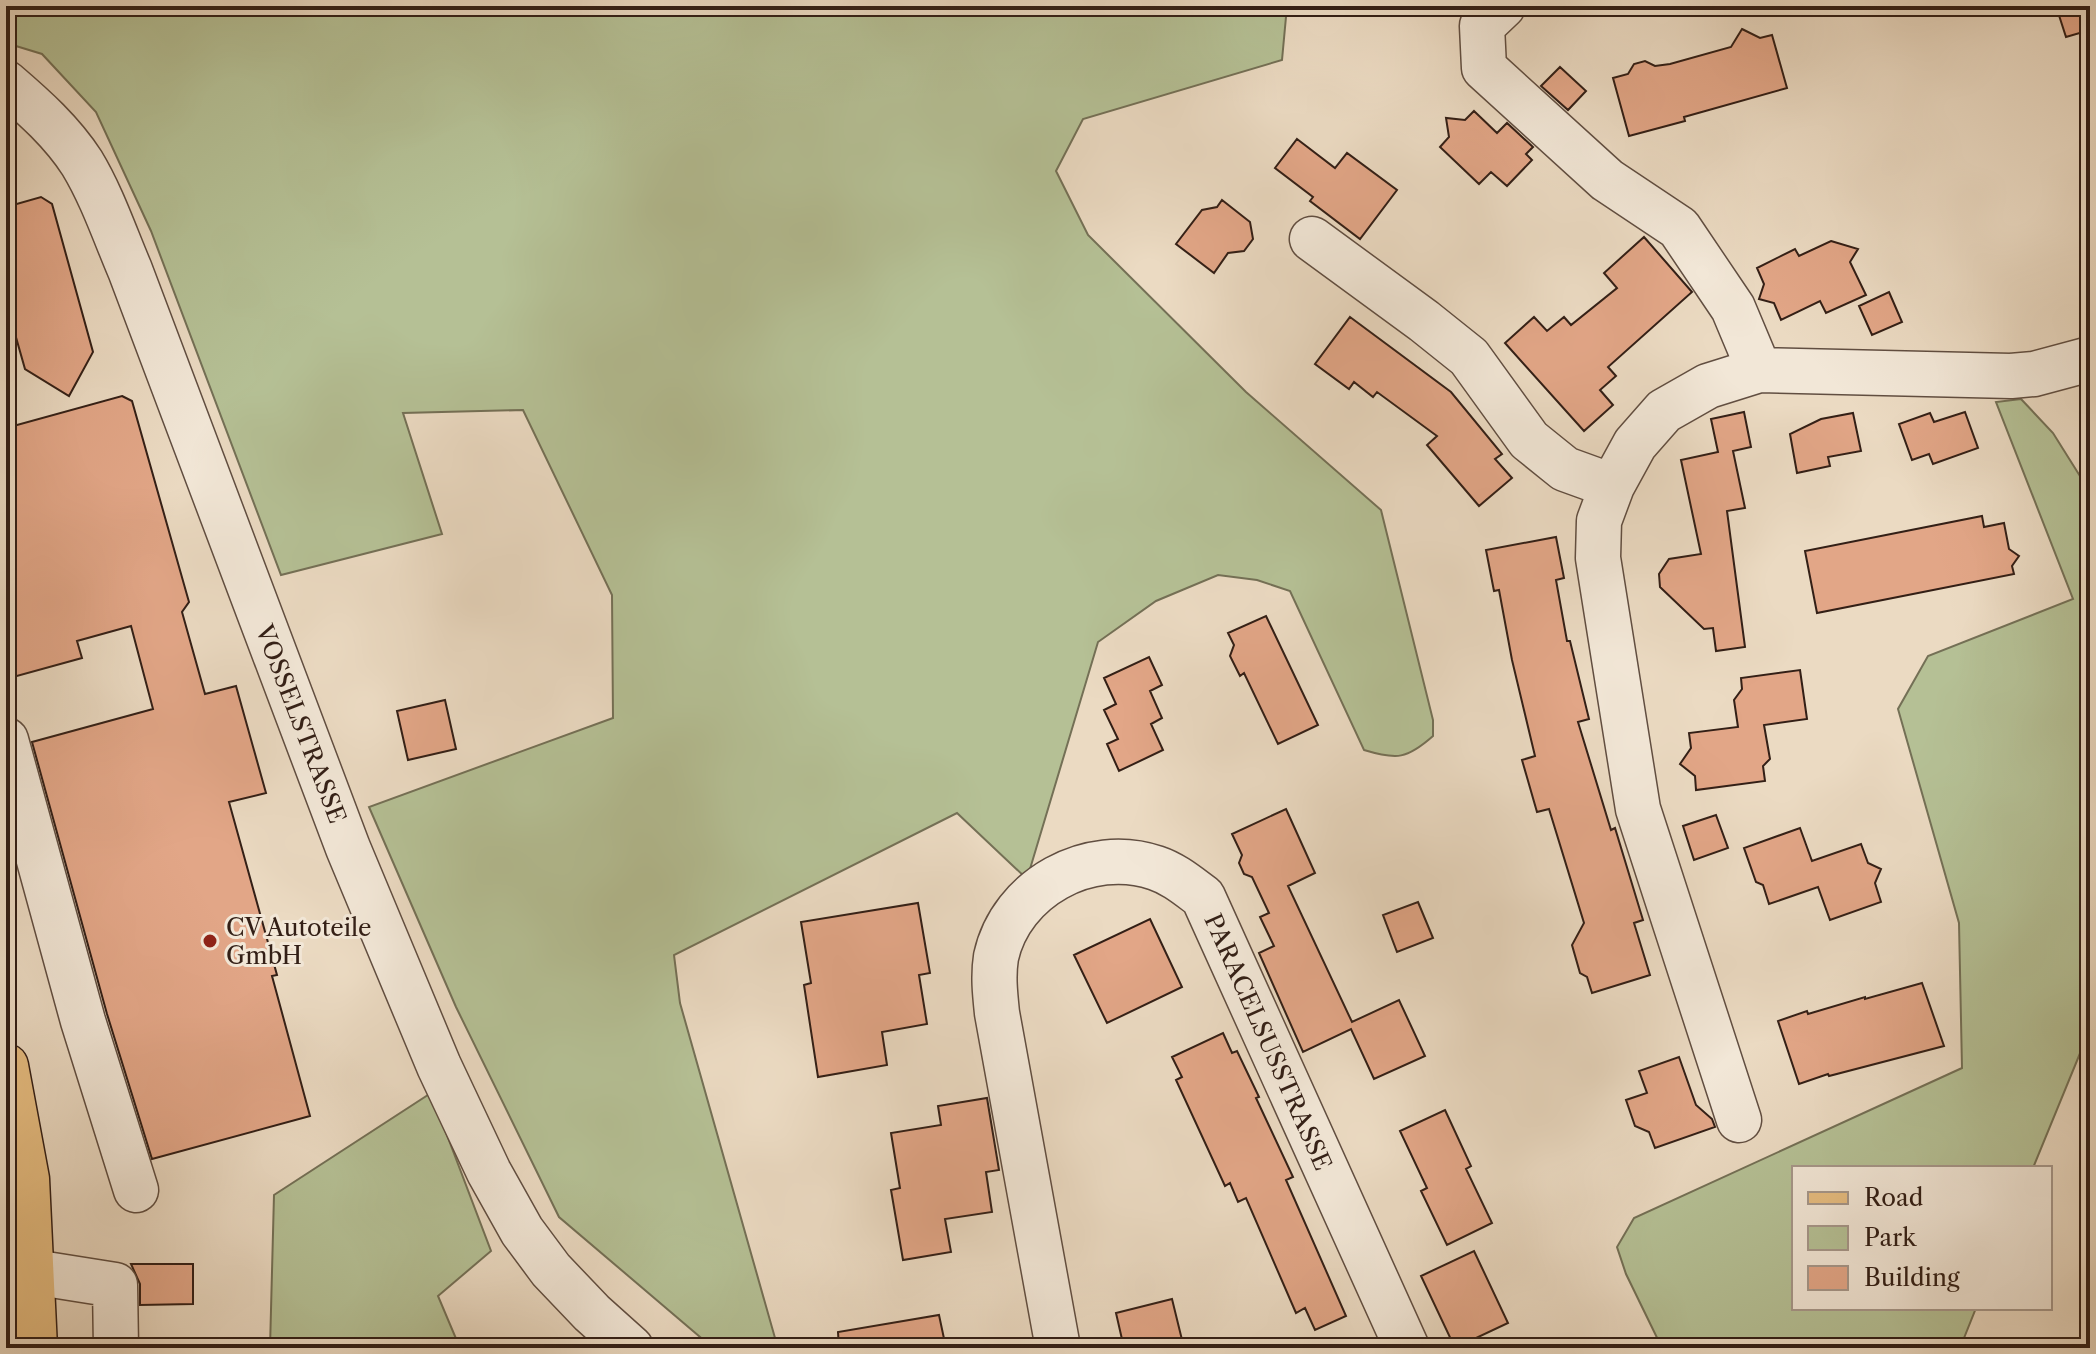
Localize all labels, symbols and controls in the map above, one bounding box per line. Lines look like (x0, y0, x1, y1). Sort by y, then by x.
street label: VOSSELSTRASSE (249, 620, 352, 827)
street label: PARACELSUSSTRASSE (1198, 909, 1338, 1175)
place label: CV Autoteile GmbH (226, 913, 372, 970)
marker: CV Autoteile GmbH (201, 932, 219, 950)
legend (1792, 1166, 2052, 1310)
text: Road (1864, 1183, 1924, 1212)
text: Park (1864, 1223, 1917, 1252)
text: Building (1864, 1263, 1960, 1292)

